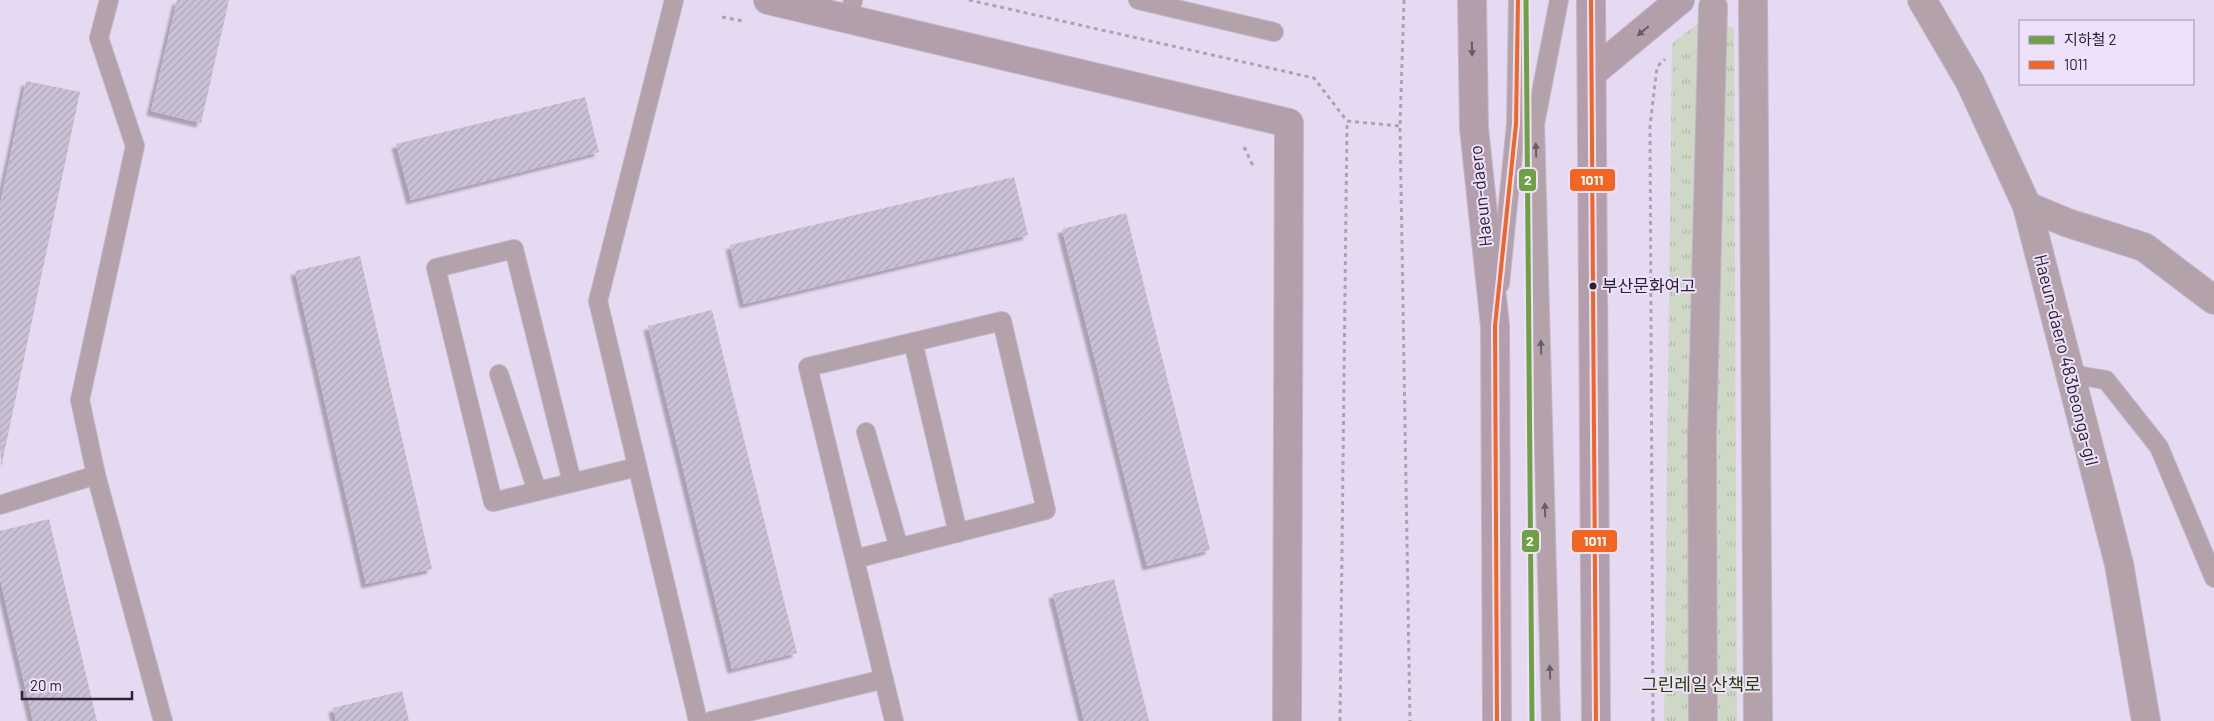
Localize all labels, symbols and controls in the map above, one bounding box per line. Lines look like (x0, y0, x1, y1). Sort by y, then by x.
legend (2019, 20, 2194, 85)
one-way arrow (1637, 26, 1650, 37)
text: 지하철 2 (2064, 30, 2116, 48)
one-way arrow (1468, 41, 1476, 57)
text: 1011 (2064, 55, 2088, 73)
one-way arrow (1532, 142, 1540, 158)
street label: Haeun-daero (1464, 144, 1496, 248)
line badge: 2 (1518, 168, 1537, 192)
line badge: 1011 (1569, 168, 1616, 192)
text: 2 (1524, 171, 1532, 188)
text: 1011 (1581, 171, 1603, 188)
street label: Haeun-daero 483beonga-gil (2030, 252, 2104, 468)
place label: 부산문화여고 (1602, 275, 1696, 295)
marker: 부산문화여고 (1588, 281, 1598, 291)
one-way arrow (1537, 339, 1545, 355)
one-way arrow (1541, 502, 1549, 518)
line badge: 2 (1521, 529, 1540, 553)
line badge: 1011 (1571, 529, 1618, 553)
text: 2 (1526, 532, 1534, 549)
text: 1011 (1584, 532, 1606, 549)
one-way arrow (1545, 664, 1553, 680)
scale bar (22, 668, 132, 700)
park label: 그린레일 산책로 (1641, 673, 1761, 695)
text: 20 m (30, 676, 62, 694)

